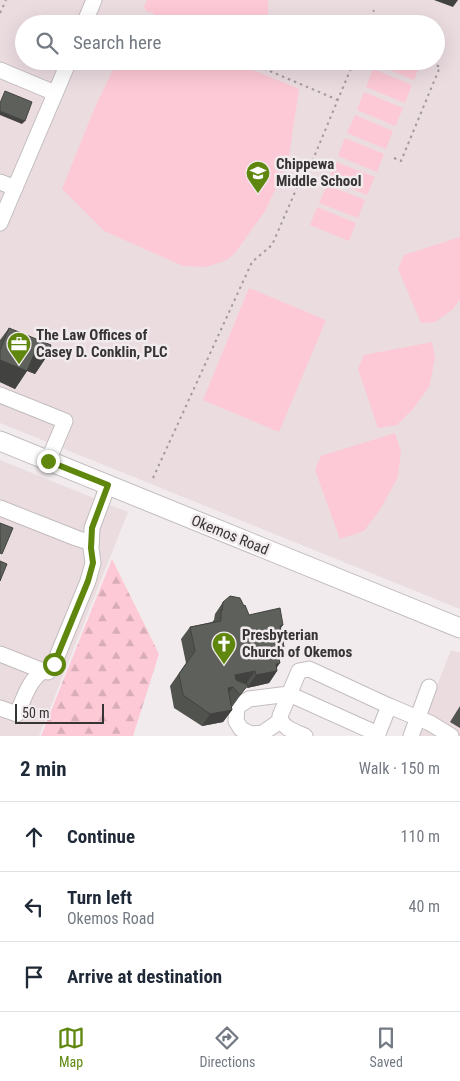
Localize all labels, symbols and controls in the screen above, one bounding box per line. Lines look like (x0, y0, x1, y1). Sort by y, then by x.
search box (15, 15, 445, 70)
icon: search (33, 29, 61, 57)
text: Search here (73, 31, 161, 54)
place label: Chippewa Middle School (276, 155, 362, 190)
school or university icon: Chippewa Middle School (245, 160, 271, 194)
place label: The Law Offices of Casey D. Conklin, PLC (36, 326, 168, 361)
office icon: The Law Offices of Casey D. Conklin, PLC (6, 331, 32, 365)
route end (37, 450, 60, 473)
street label: Okemos Road (189, 511, 271, 559)
place label: Presbyterian Church of Okemos (242, 626, 353, 661)
church icon: Presbyterian Church of Okemos (211, 631, 237, 665)
route start (43, 653, 66, 676)
scale bar (15, 701, 104, 724)
text: 50 m (22, 705, 50, 721)
text: 2 min (20, 757, 67, 781)
text: Walk · 150 m (359, 759, 440, 778)
icon: ahead (20, 823, 48, 851)
text: Continue (67, 825, 135, 848)
text: 110 m (401, 827, 440, 846)
text: Turn left (67, 886, 132, 909)
icon: left (20, 893, 48, 921)
text: 40 m (408, 897, 440, 916)
text: Okemos Road (67, 909, 154, 928)
icon: arrive (20, 963, 48, 991)
text: Arrive at destination (67, 965, 222, 988)
tab: Map (57, 1024, 85, 1070)
tab: Directions (199, 1024, 255, 1070)
tab: Saved (370, 1024, 403, 1070)

